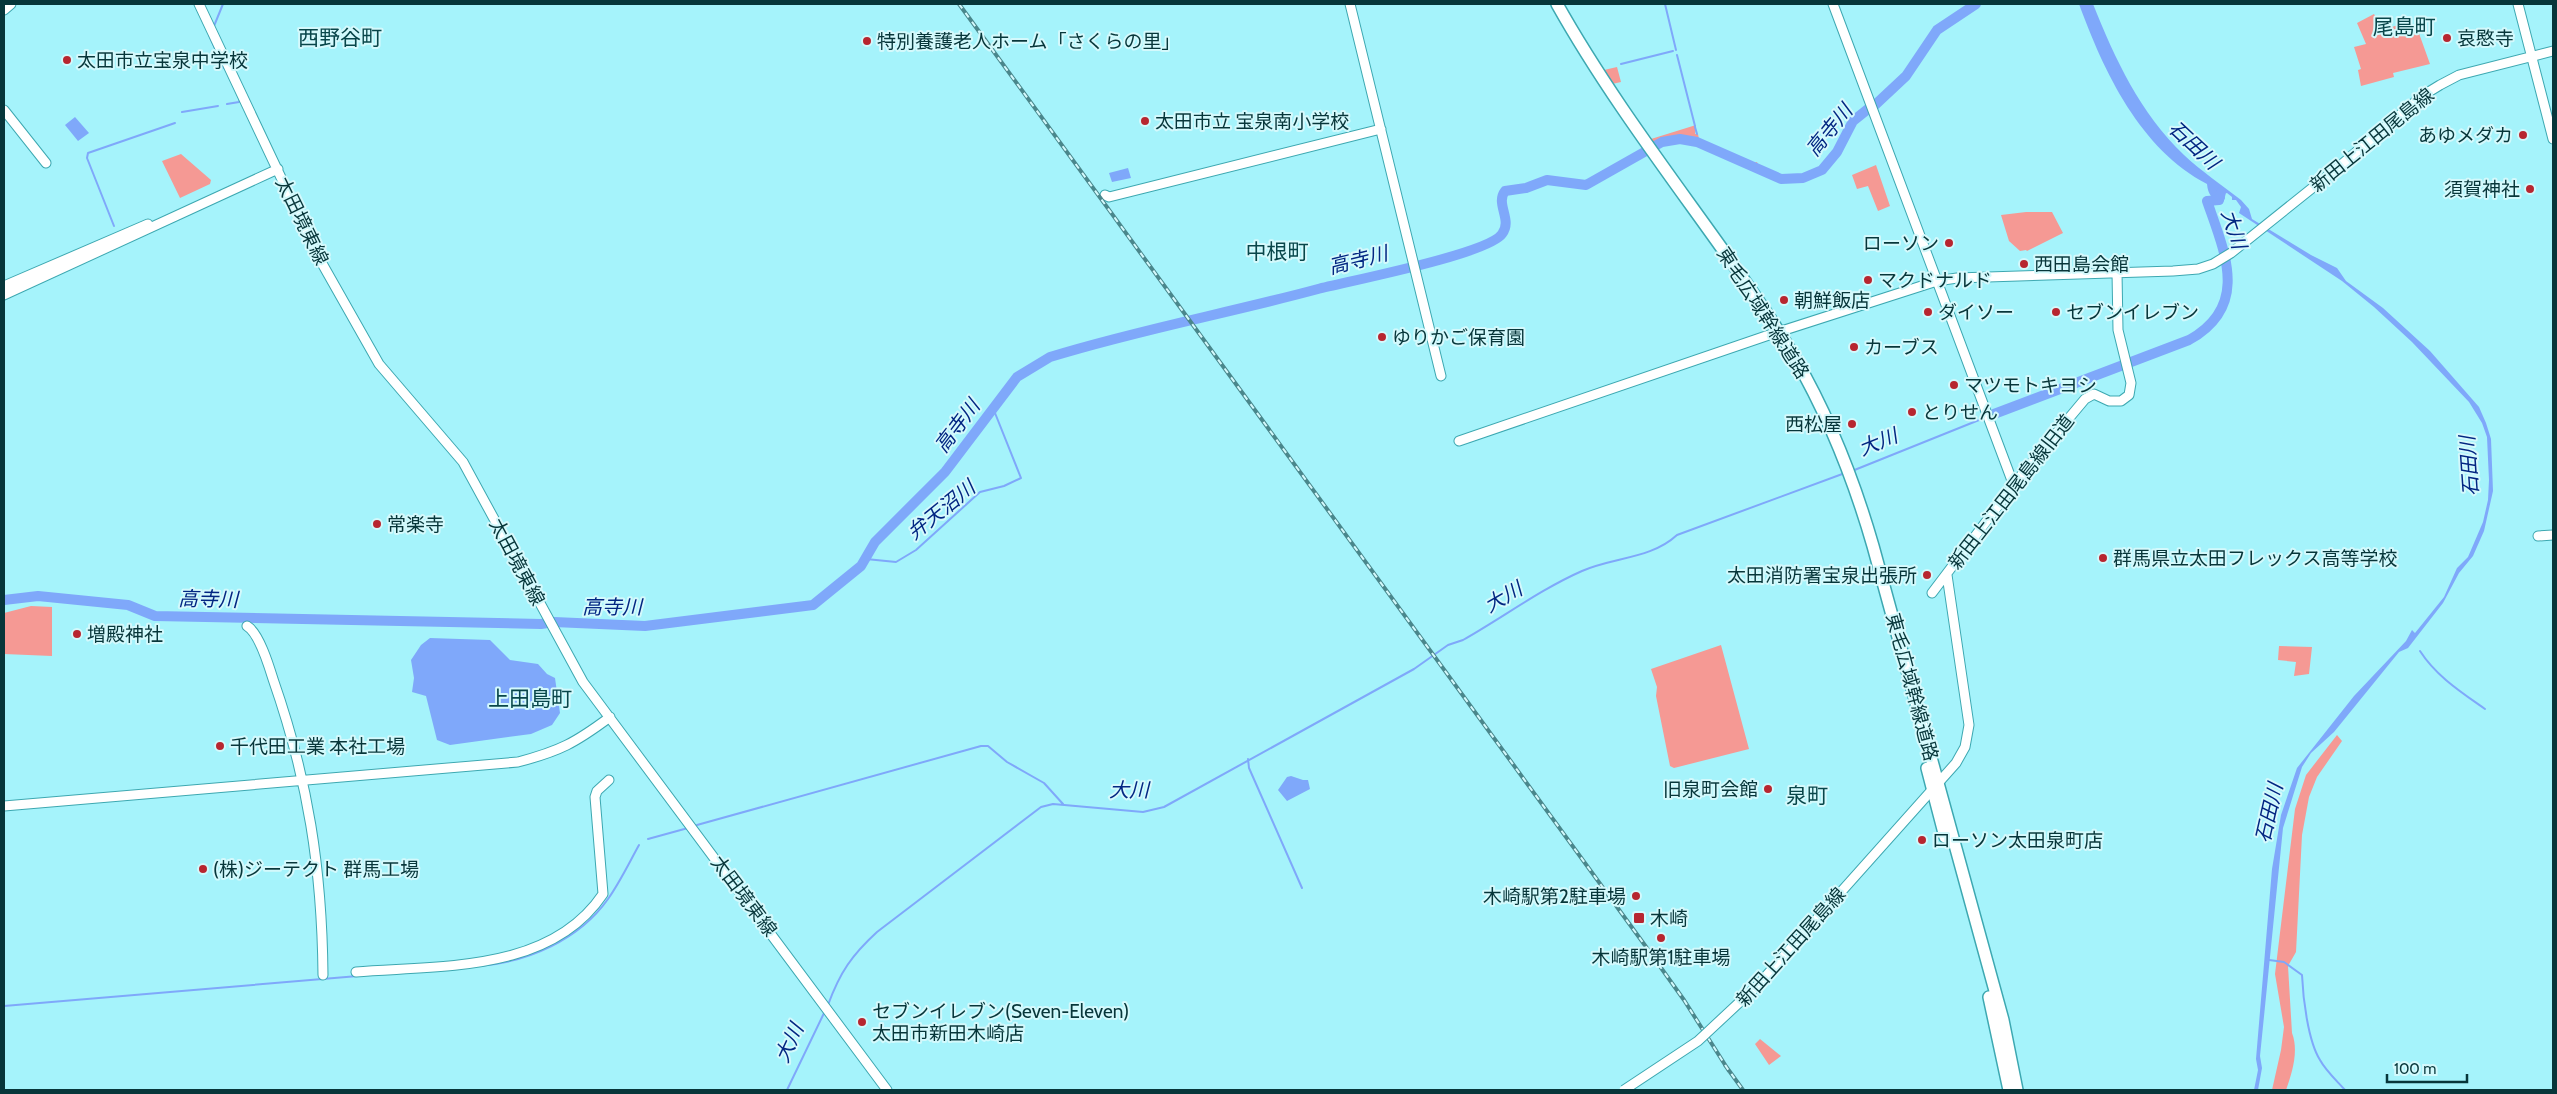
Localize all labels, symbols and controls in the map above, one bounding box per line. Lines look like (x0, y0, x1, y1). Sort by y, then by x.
district label: 尾島町 (2373, 14, 2436, 39)
district label: 西野谷町 (298, 25, 382, 50)
place label: 哀愍寺 (2457, 27, 2514, 50)
place label: 特別養護老人ホーム「さくらの里」 (877, 30, 1180, 53)
marker: 哀愍寺 (2441, 32, 2453, 44)
marker: 特別養護老人ホーム「さくらの里」 (861, 35, 873, 47)
place label: 太田市立宝泉中学校 (77, 49, 248, 72)
marker: 太田市立宝泉中学校 (61, 54, 73, 66)
street label: 新田上江田尾島線 (2306, 83, 2438, 197)
water label: 高寺川 (1801, 98, 1858, 161)
place label: 太田市立 宝泉南小学校 (1155, 110, 1349, 133)
marker: 太田市立 宝泉南小学校 (1139, 115, 1151, 127)
water label: 石田川 (2164, 116, 2226, 176)
place label: あゆメダカ (2418, 124, 2513, 147)
marker: あゆメダカ (2517, 129, 2529, 141)
street label: 太田境東線 (271, 173, 333, 269)
place label: 須賀神社 (2444, 178, 2520, 201)
marker: 須賀神社 (2524, 183, 2536, 195)
water label: 大川 (2216, 206, 2252, 254)
place label: ローソン (1863, 232, 1939, 255)
marker: ローソン (1943, 237, 1955, 249)
district label: 中根町 (1246, 239, 1309, 264)
water label: 高寺川 (1326, 241, 1392, 279)
street label: 東毛広域幹線道路 (1712, 243, 1814, 383)
place label: 西田島会館 (2034, 253, 2129, 276)
marker: 西田島会館 (2018, 258, 2030, 270)
place label: マクドナルド (1878, 269, 1992, 292)
marker: マクドナルド (1862, 274, 1874, 286)
place label: 朝鮮飯店 (1794, 289, 1870, 312)
marker: 朝鮮飯店 (1778, 294, 1790, 306)
place label: ダイソー (1938, 301, 2014, 324)
place label: セブンイレブン (2066, 301, 2199, 324)
marker: ダイソー (1922, 306, 1934, 318)
marker: セブンイレブン (2050, 306, 2062, 318)
place label: ゆりかご保育園 (1392, 326, 1525, 349)
marker: ゆりかご保育園 (1376, 331, 1388, 343)
place label: カーブス (1864, 336, 1939, 359)
marker: カーブス (1848, 341, 1860, 353)
place label: マツモトキヨシ (1964, 374, 2097, 397)
marker: マツモトキヨシ (1948, 379, 1960, 391)
water label: 高寺川 (929, 393, 986, 457)
place label: とりせん (1922, 401, 1998, 424)
marker: とりせん (1906, 406, 1918, 418)
street label: 新田上江田尾島線旧道 (1943, 410, 2079, 574)
place label: 西松屋 (1785, 413, 1842, 436)
marker: 西松屋 (1846, 418, 1858, 430)
water label: 大川 (1855, 423, 1903, 461)
water label: 石田川 (2455, 433, 2483, 497)
water label: 弁天沼川 (902, 474, 981, 544)
place label: 常楽寺 (387, 513, 444, 536)
street label: 太田境東線 (485, 515, 549, 609)
marker: 常楽寺 (371, 518, 383, 530)
place label: 群馬県立太田フレックス高等学校 (2113, 547, 2397, 570)
marker: 群馬県立太田フレックス高等学校 (2097, 552, 2109, 564)
place label: 太田消防署宝泉出張所 (1727, 564, 1917, 587)
marker: 太田消防署宝泉出張所 (1921, 569, 1933, 581)
water label: 大川 (1480, 576, 1528, 617)
water label: 高寺川 (178, 586, 240, 612)
water label: 高寺川 (582, 595, 644, 619)
street label: 東毛広域幹線道路 (1881, 611, 1943, 763)
place label: 増殿神社 (87, 623, 163, 646)
marker: 増殿神社 (71, 628, 83, 640)
district label: 上田島町 (488, 686, 572, 711)
place label: 千代田工業 本社工場 (230, 735, 405, 758)
marker: 千代田工業 本社工場 (214, 740, 226, 752)
water label: 大川 (1109, 778, 1151, 802)
place label: 旧泉町会館 (1663, 778, 1758, 801)
water label: 石田川 (2251, 779, 2288, 845)
marker: 旧泉町会館 (1762, 783, 1774, 795)
district label: 泉町 (1786, 783, 1828, 808)
place label: ローソン太田泉町店 (1932, 829, 2103, 852)
marker: ローソン太田泉町店 (1916, 834, 1928, 846)
street label: 太田境東線 (706, 851, 782, 941)
place label: (株)ジーテクト 群馬工場 (213, 858, 419, 881)
marker: (株)ジーテクト 群馬工場 (197, 863, 209, 875)
street label: 新田上江田尾島線 (1732, 883, 1850, 1011)
place label: 木崎駅第2駐車場 (1483, 885, 1626, 908)
marker: 木崎駅第2駐車場 (1630, 890, 1642, 902)
place label: 木崎 (1650, 907, 1688, 930)
marker: 木崎 (1632, 911, 1646, 925)
marker: 木崎駅第1駐車場 (1655, 932, 1667, 944)
place label: 木崎駅第1駐車場 (1591, 946, 1731, 969)
place label: セブンイレブン(Seven-Eleven) 太田市新田木崎店 (872, 1000, 1129, 1045)
marker: セブンイレブン(Seven-Eleven) 太田市新田木崎店 (856, 1016, 868, 1028)
water label: 大川 (770, 1018, 809, 1066)
scale bar (2387, 1052, 2467, 1084)
text: 100 m (2394, 1060, 2436, 1078)

